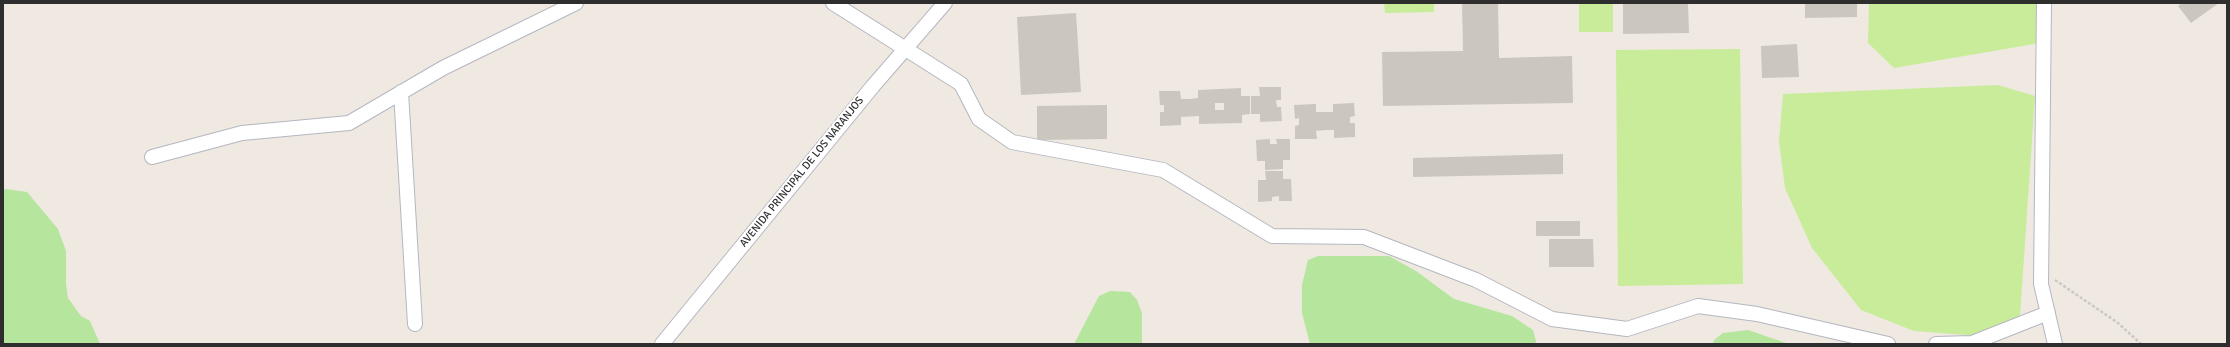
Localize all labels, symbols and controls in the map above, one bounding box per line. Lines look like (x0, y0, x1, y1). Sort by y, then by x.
street label: AVENIDA PRINCIPAL DE LOS NARANJOS (737, 94, 867, 250)

